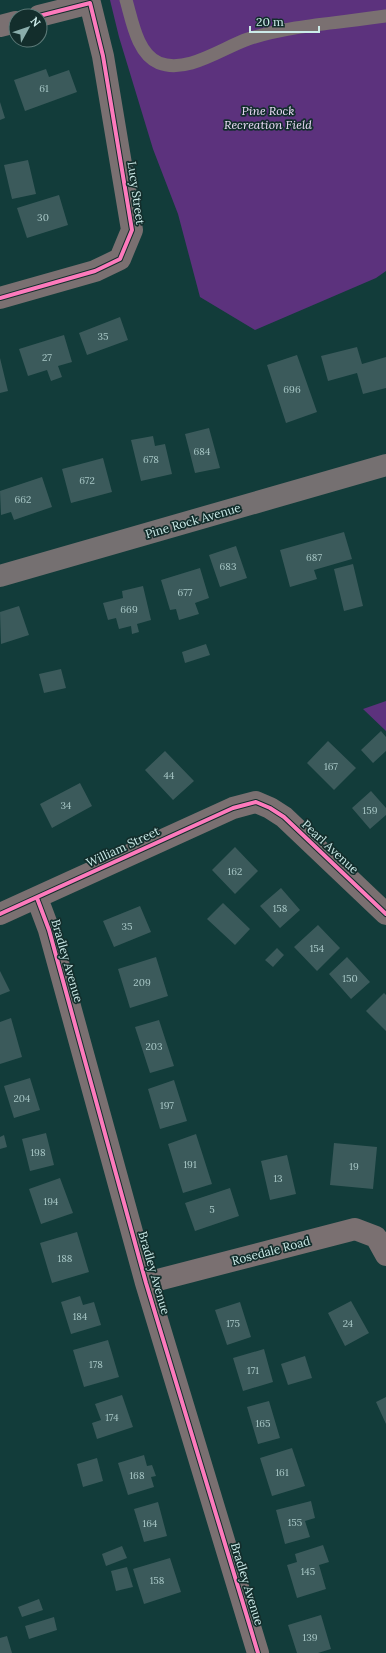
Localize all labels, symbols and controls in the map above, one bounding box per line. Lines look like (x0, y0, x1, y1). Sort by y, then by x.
north arrow (8, 8, 48, 48)
scale bar (250, 8, 319, 34)
text: N (28, 14, 44, 30)
text: 20 m (256, 14, 284, 29)
house number: 61 (39, 82, 49, 95)
park label: Pine Rock Recreation Field (224, 103, 312, 132)
street label: Lucy Street (125, 160, 148, 226)
house number: 30 (37, 211, 49, 224)
house number: 35 (97, 330, 109, 343)
house number: 27 (42, 351, 52, 364)
house number: 696 (283, 383, 301, 396)
house number: 684 (194, 445, 211, 458)
house number: 678 (143, 453, 159, 466)
house number: 672 (79, 474, 95, 487)
house number: 662 (15, 493, 31, 506)
street label: Pine Rock Avenue (143, 500, 243, 541)
house number: 687 (306, 551, 322, 564)
house number: 683 (220, 560, 237, 573)
house number: 677 (178, 586, 193, 599)
house number: 669 (120, 603, 138, 616)
house number: 167 (324, 760, 338, 773)
house number: 44 (164, 769, 175, 782)
house number: 34 (61, 799, 72, 812)
house number: 159 (363, 804, 378, 817)
street label: Pearl Avenue (299, 817, 362, 877)
street label: William Street (84, 823, 162, 870)
house number: 162 (228, 865, 242, 878)
house number: 158 (273, 902, 288, 915)
street label: Bradley Avenue (48, 918, 87, 1005)
house number: 35 (121, 920, 133, 933)
house number: 154 (310, 942, 325, 955)
house number: 150 (342, 972, 358, 985)
house number: 209 (133, 976, 151, 989)
house number: 203 (145, 1040, 163, 1053)
house number: 204 (14, 1092, 31, 1105)
house number: 197 (160, 1099, 174, 1112)
house number: 198 (30, 1146, 46, 1159)
house number: 191 (183, 1158, 197, 1171)
house number: 19 (349, 1160, 359, 1173)
house number: 13 (273, 1172, 283, 1185)
house number: 194 (44, 1195, 59, 1208)
house number: 5 (209, 1203, 215, 1216)
street label: Bradley Avenue (135, 1230, 174, 1317)
street label: Rosedale Road (230, 1233, 312, 1268)
house number: 188 (58, 1252, 73, 1265)
house number: 184 (73, 1310, 88, 1323)
house number: 175 (226, 1317, 240, 1330)
house number: 24 (343, 1317, 354, 1330)
house number: 178 (89, 1358, 103, 1371)
house number: 171 (247, 1364, 259, 1377)
house number: 174 (105, 1411, 119, 1424)
house number: 165 (256, 1417, 270, 1430)
house number: 161 (275, 1466, 289, 1479)
house number: 168 (129, 1469, 145, 1482)
house number: 155 (288, 1516, 302, 1529)
house number: 164 (143, 1517, 158, 1530)
street label: Bradley Avenue (228, 1541, 267, 1628)
house number: 145 (301, 1565, 315, 1578)
house number: 158 (150, 1574, 165, 1587)
house number: 139 (303, 1631, 318, 1644)

